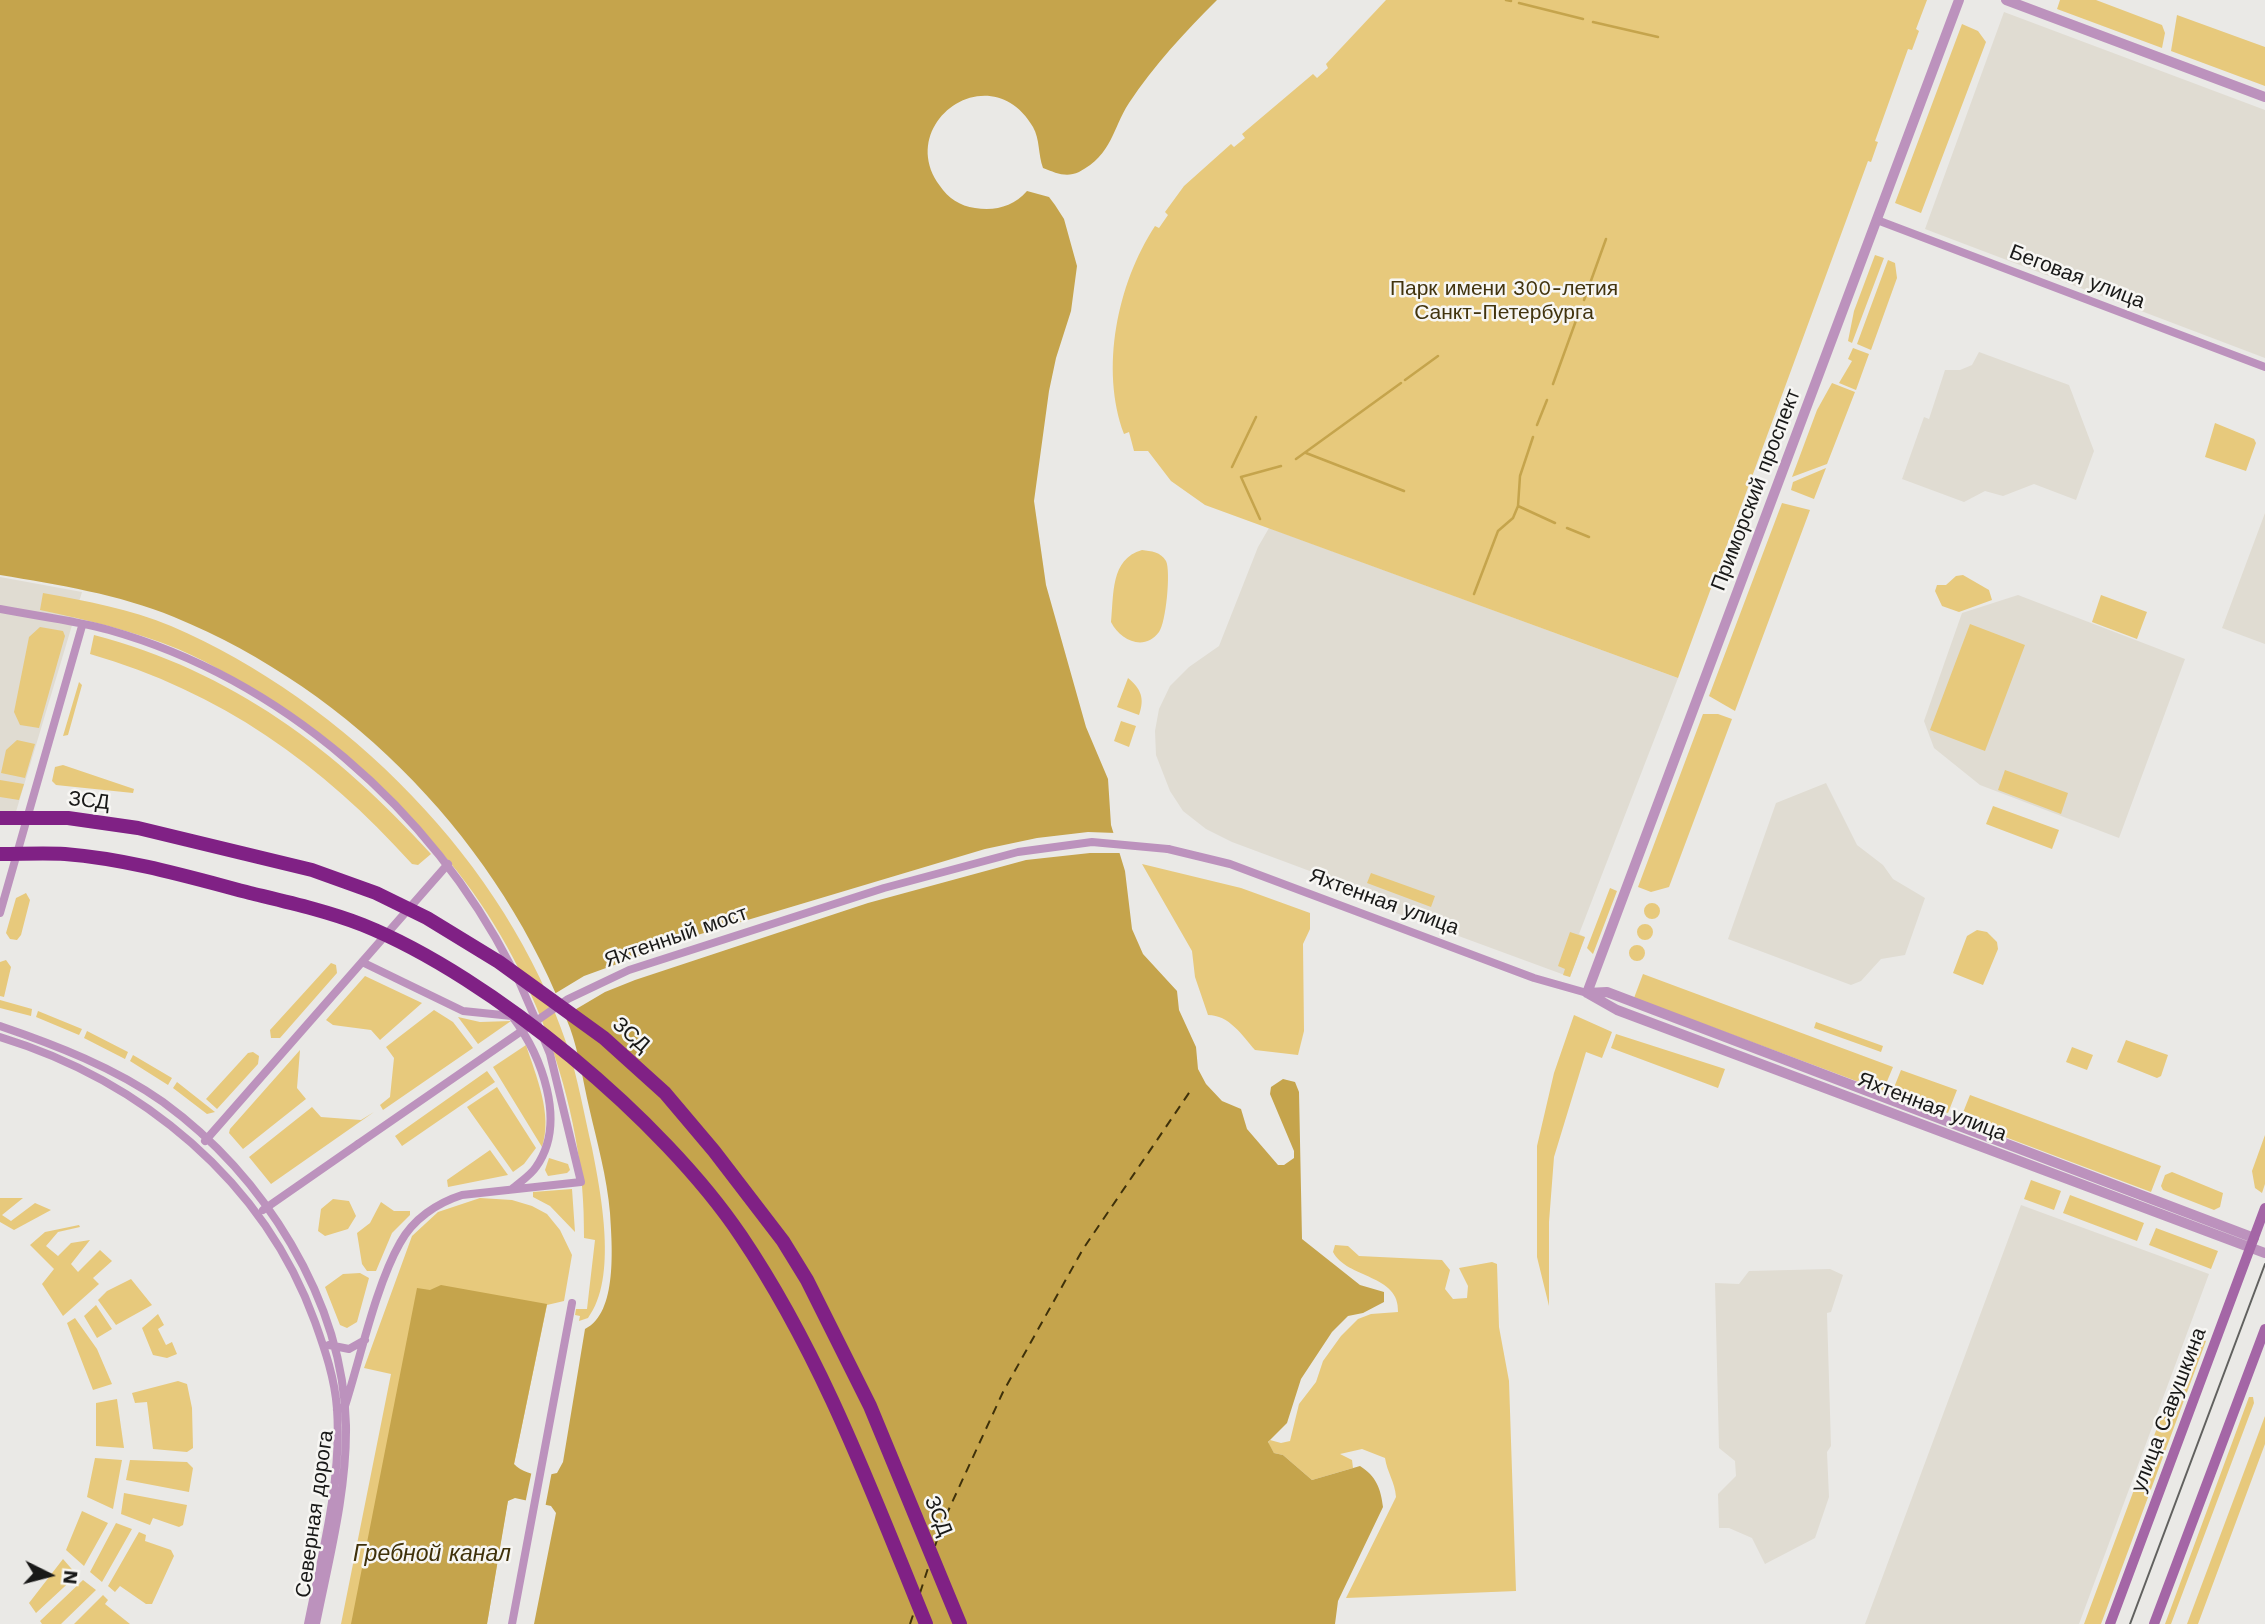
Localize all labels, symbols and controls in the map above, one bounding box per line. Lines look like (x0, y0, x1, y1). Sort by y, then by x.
street label: Беговая улица (2006, 240, 2148, 314)
park label: Парк имени 300-летия Санкт-Петербурга (1390, 276, 1618, 326)
street label: Приморский проспект (1706, 386, 1806, 594)
street label: ЗСД (67, 786, 111, 816)
street label: Яхтенная улица (1306, 863, 1462, 941)
street label: Яхтенный мост (601, 901, 751, 973)
street label: ЗСД (607, 1012, 655, 1058)
street label: Яхтенная улица (1854, 1067, 2010, 1147)
street label: улица Савушкина (2126, 1324, 2212, 1496)
street label: Северная дорога (291, 1429, 339, 1599)
street label: ЗСД (919, 1492, 957, 1540)
north arrow (14, 1540, 84, 1610)
water label: Гребной канал (353, 1540, 511, 1568)
text: N (58, 1569, 83, 1585)

